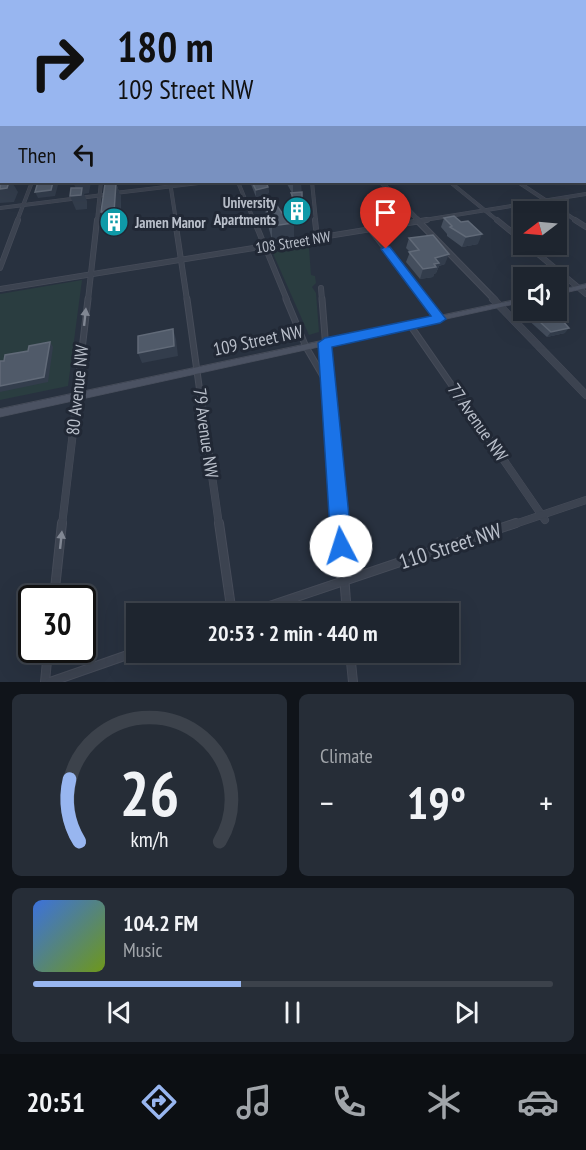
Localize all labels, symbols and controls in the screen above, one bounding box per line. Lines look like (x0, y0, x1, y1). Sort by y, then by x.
text: 180 m (117, 19, 214, 74)
icon: right (18, 24, 96, 102)
text: 109 Street NW (117, 72, 253, 106)
icon: left (68, 138, 101, 171)
text: Then (18, 141, 56, 169)
pin (360, 187, 411, 249)
place label: University Apartments (213, 193, 277, 229)
building icon: University Apartments (281, 195, 313, 227)
icon: arrive (369, 196, 402, 229)
north arrow (513, 201, 567, 255)
map controls (513, 201, 567, 321)
building icon: Jamen Manor (98, 206, 130, 238)
place label: Jamen Manor (134, 213, 206, 232)
street label: 108 Street NW (254, 227, 332, 257)
button: sound (513, 267, 567, 321)
one-way arrow (81, 308, 90, 327)
street label: 109 Street NW (211, 319, 305, 361)
street label: 80 Avenue NW (61, 344, 93, 436)
street label: 77 Avenue NW (443, 379, 513, 465)
street label: 79 Avenue NW (188, 387, 224, 479)
position arrow (309, 514, 373, 578)
street label: 110 Street NW (395, 517, 505, 575)
one-way arrow (56, 531, 65, 550)
speed limit sign: 30 (18, 585, 96, 663)
text: 20:53 · 2 min · 440 m (207, 619, 378, 647)
text: Climate (320, 743, 373, 769)
text: 26 (120, 752, 179, 833)
text: 19° (407, 773, 466, 831)
text: − (320, 781, 334, 824)
text: + (539, 781, 553, 824)
text: km/h (130, 825, 169, 853)
text: 104.2 FM (123, 909, 198, 937)
text: Music (123, 937, 163, 963)
icon: previous (103, 996, 136, 1029)
icon: pause (276, 996, 309, 1029)
icon: next (450, 996, 483, 1029)
icon: directions (138, 1081, 180, 1123)
icon: music (233, 1081, 275, 1123)
icon: phone (328, 1081, 370, 1123)
icon: climate (423, 1081, 465, 1123)
icon: car (517, 1081, 559, 1123)
text: 20:51 (26, 1085, 85, 1119)

